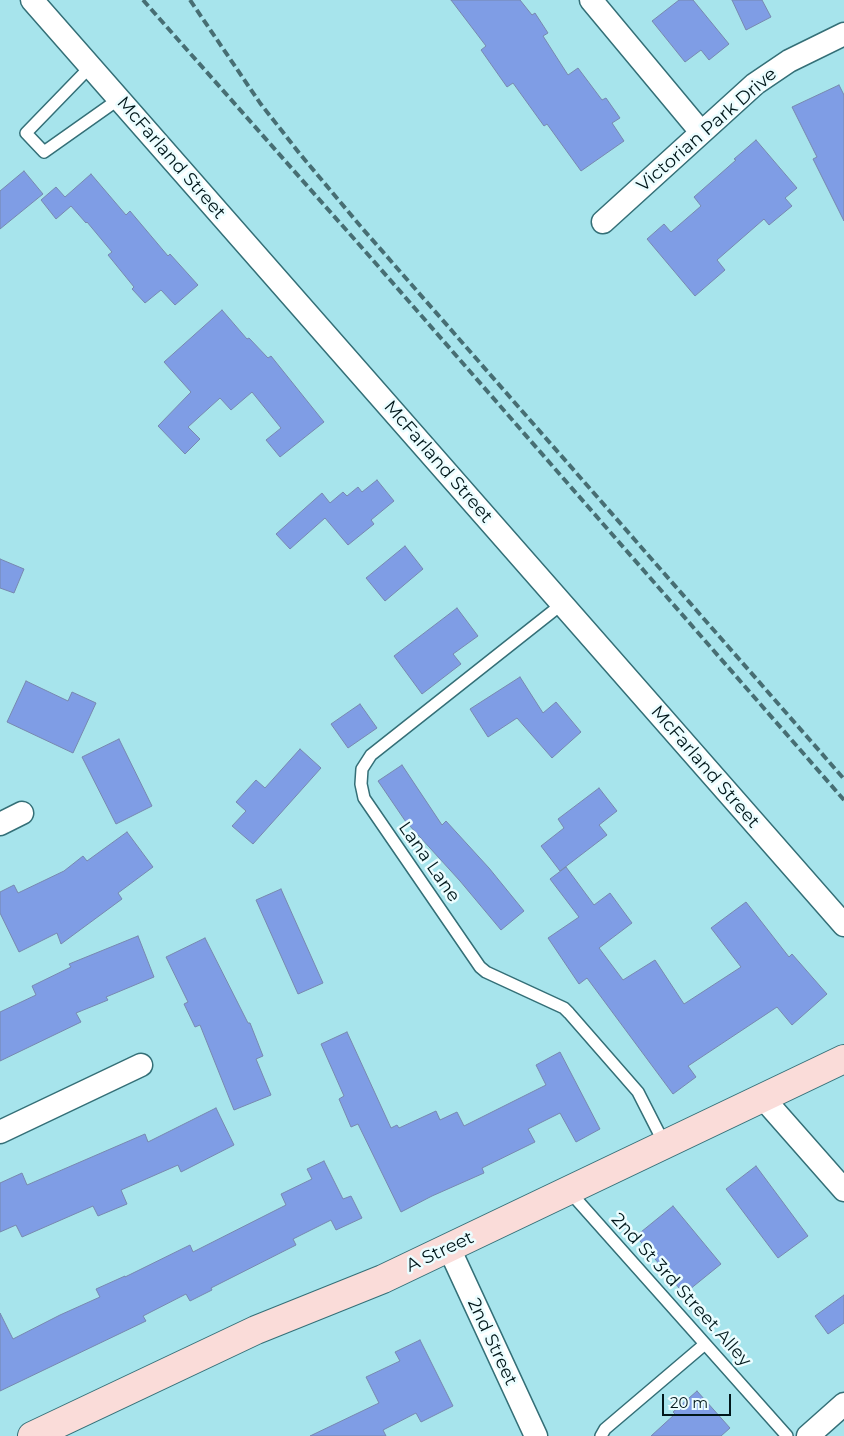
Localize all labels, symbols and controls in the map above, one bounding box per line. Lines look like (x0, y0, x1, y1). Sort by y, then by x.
street label: Victorian Park Drive (633, 63, 781, 197)
street label: McFarland Street (112, 92, 230, 224)
street label: McFarland Street (379, 396, 497, 528)
street label: McFarland Street (646, 701, 764, 833)
street label: Lana Lane (393, 818, 465, 906)
street label: 2nd St 3rd Street Alley (606, 1209, 756, 1371)
street label: A Street (403, 1227, 477, 1277)
street label: 2nd Street (462, 1295, 522, 1389)
scale bar (664, 1384, 733, 1416)
text: 20 m (670, 1393, 708, 1412)

